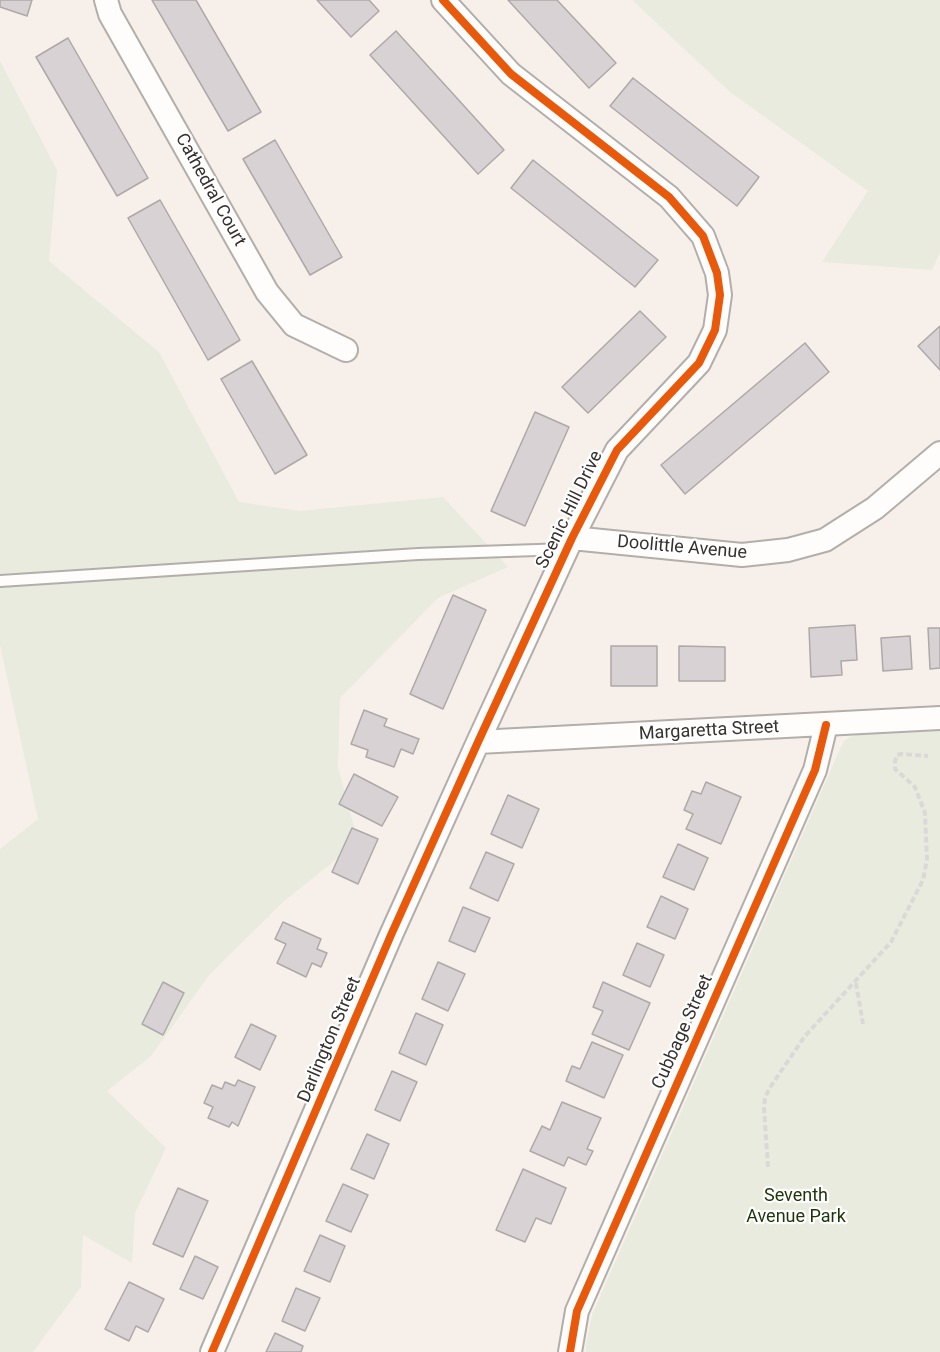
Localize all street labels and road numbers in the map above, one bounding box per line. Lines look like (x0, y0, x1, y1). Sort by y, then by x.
street label: Cathedral Court (170, 130, 250, 250)
street label: Scenic Hill Drive (532, 447, 608, 573)
street label: Doolittle Avenue (616, 532, 748, 564)
street label: Margaretta Street (638, 717, 780, 745)
street label: Cubbage Street (648, 971, 718, 1093)
street label: Darlington Street (294, 974, 366, 1106)

